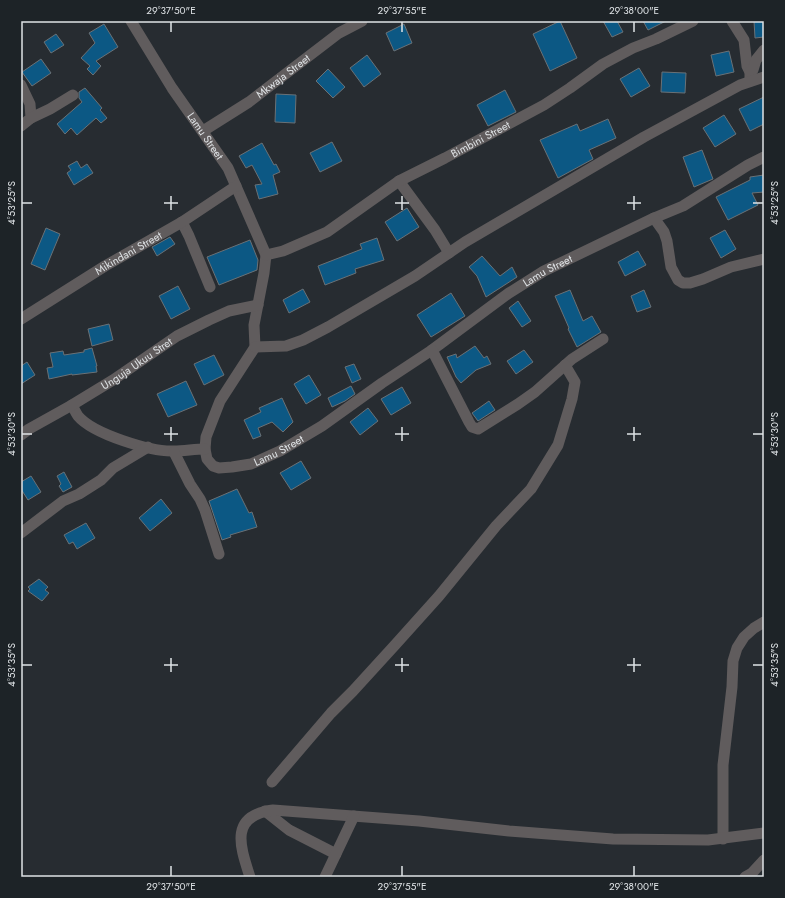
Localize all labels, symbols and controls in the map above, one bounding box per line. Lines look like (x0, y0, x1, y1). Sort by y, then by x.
text: 29°37'50"E (146, 3, 196, 18)
text: 29°37'55"E (377, 3, 427, 18)
text: 29°38'00"E (609, 3, 659, 18)
street label: Mkwaja Street (252, 50, 314, 102)
street label: Lamu Street (183, 109, 228, 163)
street label: Bimbini Street (448, 117, 513, 162)
text: 4°53'25"S (4, 180, 19, 225)
text: 4°53'25"S (767, 180, 782, 225)
street label: Mikindani Street (92, 227, 165, 279)
street label: Lamu Street (520, 250, 575, 290)
street label: Unguja Ukuu Stret (98, 333, 176, 394)
text: 4°53'30"S (4, 411, 19, 456)
text: 4°53'30"S (767, 411, 782, 456)
street label: Lamu Street (251, 431, 307, 470)
text: 4°53'35"S (4, 643, 19, 687)
text: 4°53'35"S (767, 643, 782, 687)
text: 29°37'50"E (146, 879, 196, 894)
text: 29°37'55"E (377, 879, 427, 894)
text: 29°38'00"E (609, 879, 659, 894)

